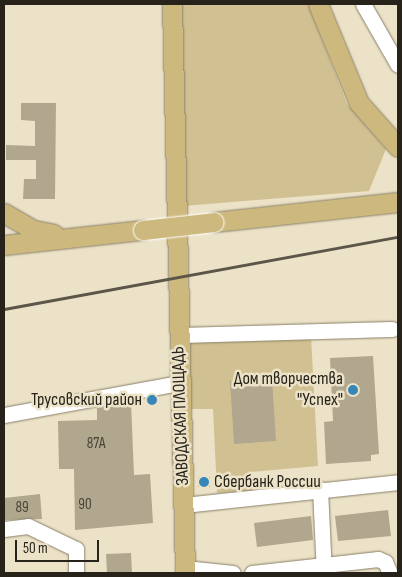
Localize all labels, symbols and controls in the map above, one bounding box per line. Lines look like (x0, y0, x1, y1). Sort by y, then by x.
street label: ЗАВОДСКАЯ ПЛОЩАДЬ (168, 346, 194, 486)
place label: Дом творчества "Успех" (234, 369, 343, 412)
marker: Дом творчества "Успех" (347, 384, 359, 396)
place label: Трусовский район (31, 389, 142, 411)
marker: Трусовский район (146, 394, 158, 406)
house number: 87А (87, 435, 105, 453)
place label: Сбербанк России (214, 471, 321, 493)
marker: Сбербанк России (198, 476, 210, 488)
house number: 90 (78, 496, 92, 514)
house number: 89 (15, 499, 29, 517)
scale bar (18, 530, 101, 562)
text: 50 m (23, 539, 48, 558)

